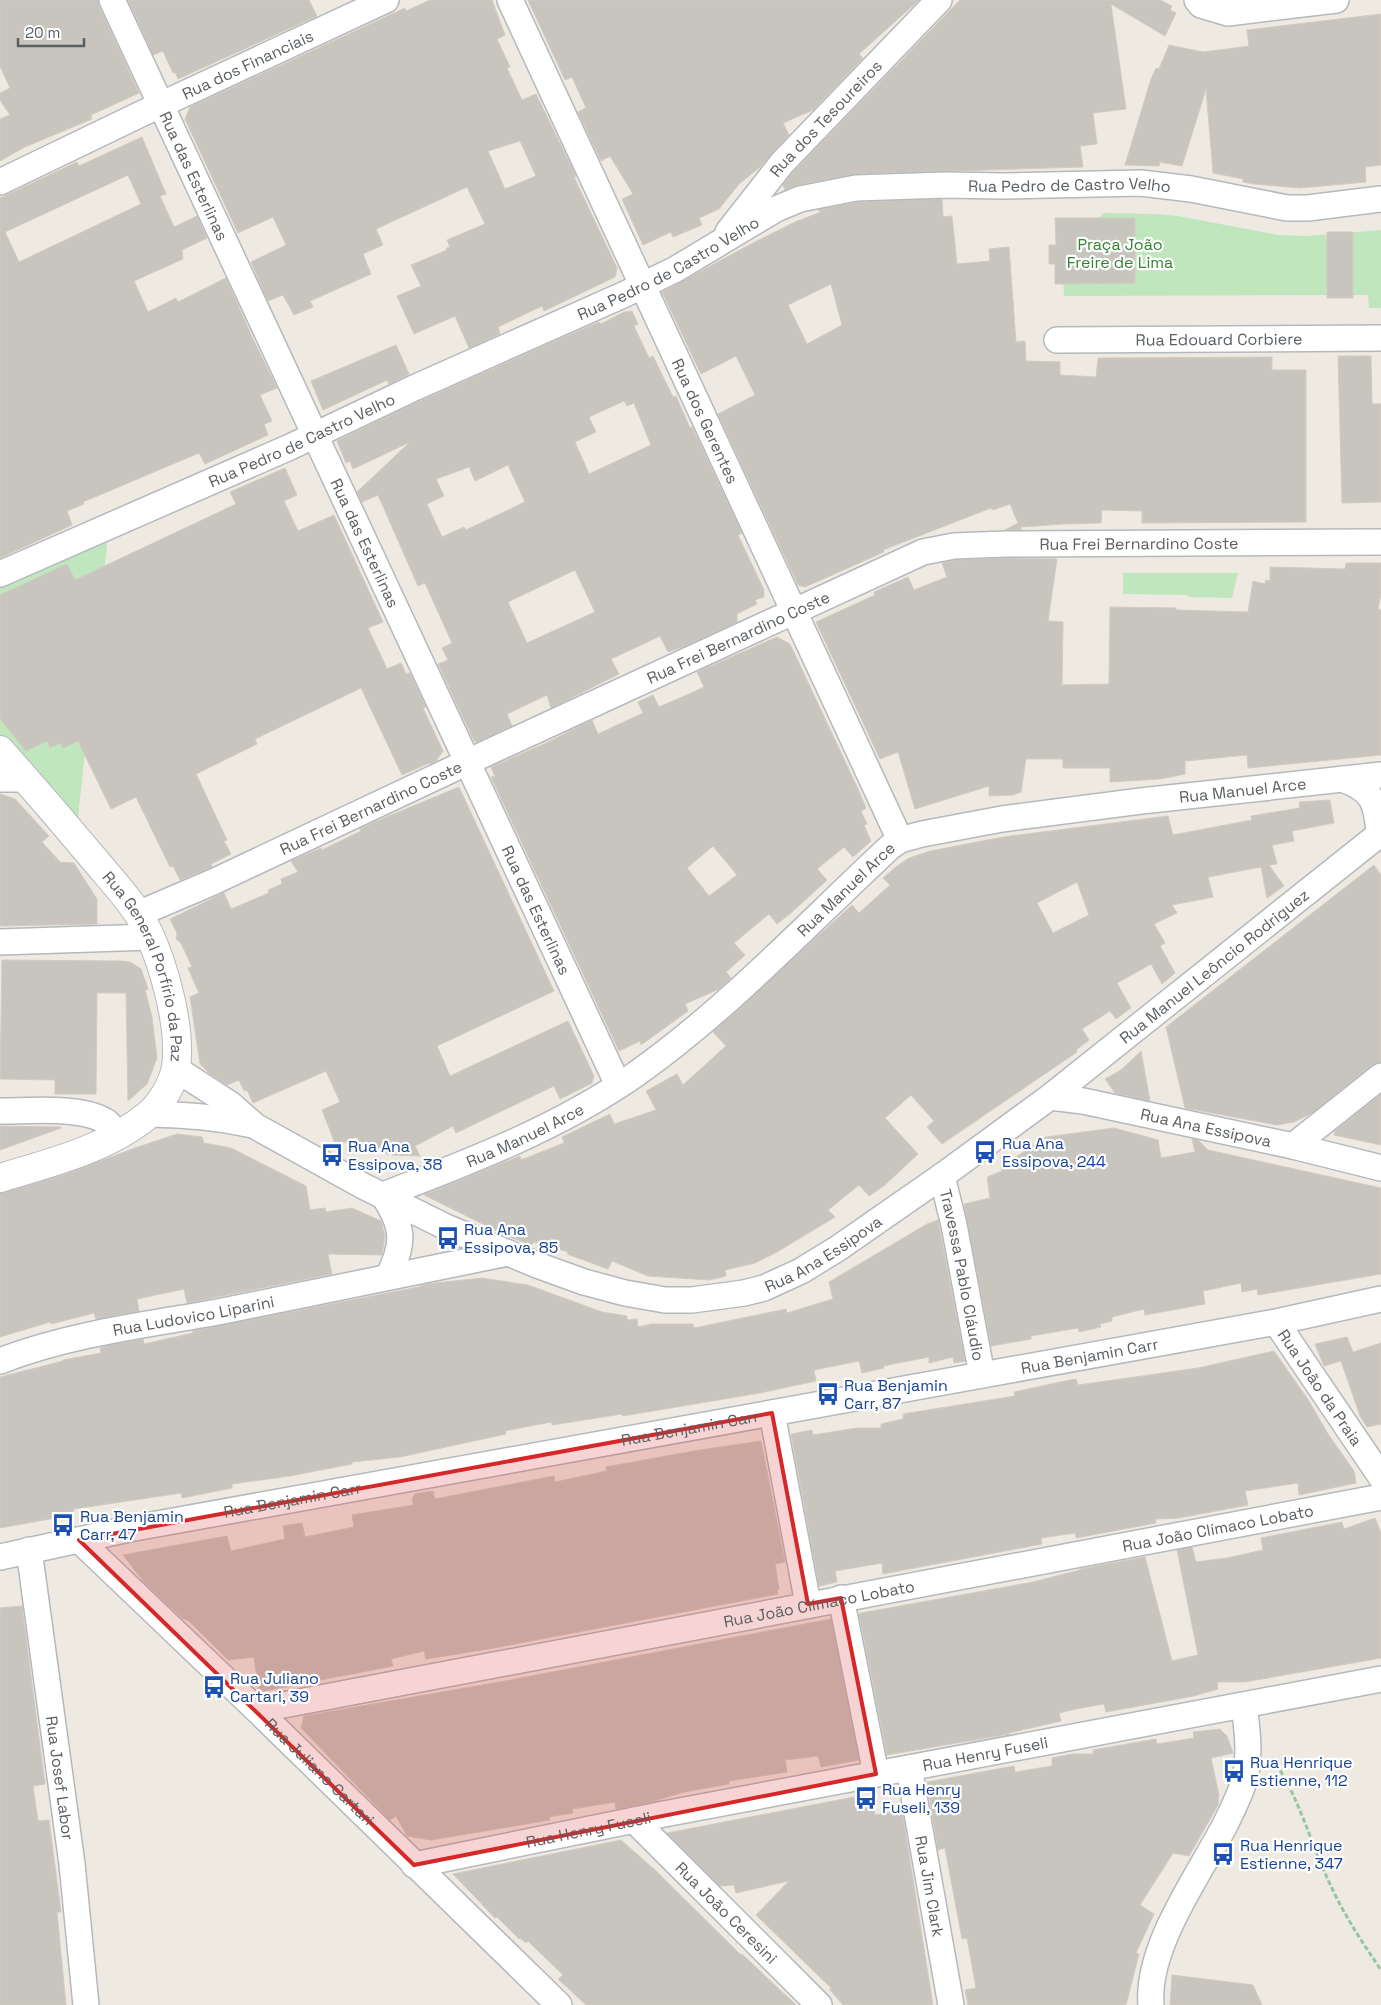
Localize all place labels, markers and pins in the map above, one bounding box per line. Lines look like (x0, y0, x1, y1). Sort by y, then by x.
place label: Rua Ana Essipova, 244 (1002, 1133, 1106, 1172)
place label: Rua Ana Essipova, 38 (348, 1136, 442, 1175)
bus stop icon: Rua Ana Essipova, 244 (972, 1139, 998, 1165)
bus stop icon: Rua Ana Essipova, 38 (319, 1142, 345, 1168)
place label: Rua Ana Essipova, 85 (464, 1219, 558, 1258)
bus stop icon: Rua Ana Essipova, 85 (435, 1225, 461, 1251)
place label: Rua Benjamin Carr, 87 (844, 1375, 948, 1414)
bus stop icon: Rua Benjamin Carr, 87 (815, 1381, 841, 1407)
place label: Rua Benjamin Carr, 47 (80, 1506, 184, 1545)
bus stop icon: Rua Benjamin Carr, 47 (50, 1512, 76, 1538)
place label: Rua Juliano Cartari, 39 (230, 1668, 319, 1707)
bus stop icon: Rua Juliano Cartari, 39 (201, 1674, 227, 1700)
place label: Rua Henrique Estienne, 112 (1250, 1752, 1353, 1791)
bus stop icon: Rua Henrique Estienne, 112 (1221, 1758, 1247, 1784)
place label: Rua Henry Fuseli, 139 (882, 1779, 961, 1818)
bus stop icon: Rua Henry Fuseli, 139 (853, 1785, 879, 1811)
place label: Rua Henrique Estienne, 347 (1240, 1835, 1343, 1874)
bus stop icon: Rua Henrique Estienne, 347 (1210, 1841, 1236, 1867)

